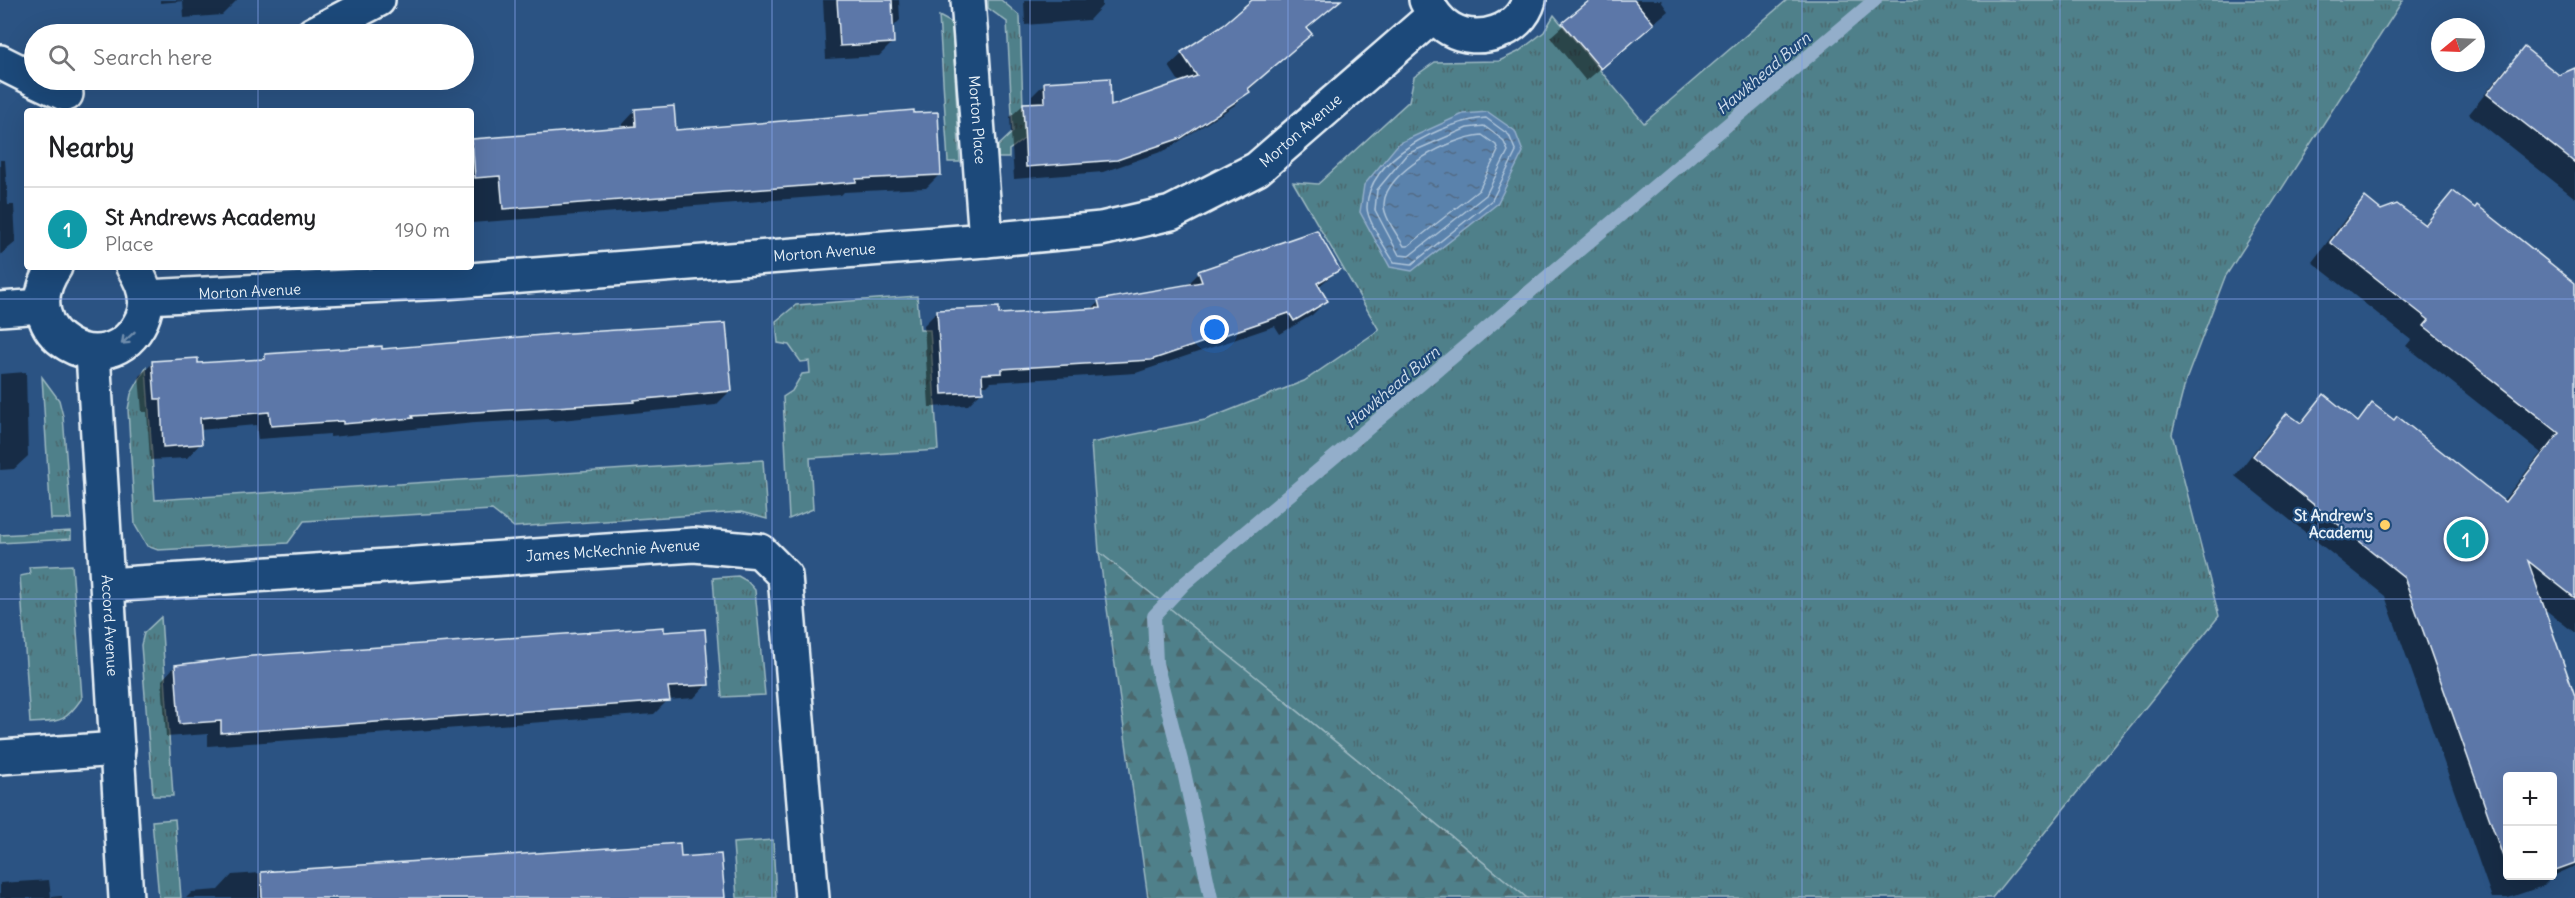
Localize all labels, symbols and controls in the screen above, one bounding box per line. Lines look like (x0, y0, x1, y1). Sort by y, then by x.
north arrow (2431, 18, 2485, 72)
search box (24, 24, 474, 90)
water label: Hawkhead Burn (1712, 27, 1815, 118)
icon: search (45, 41, 78, 74)
text: Search here (93, 43, 212, 71)
street label: Morton Place (965, 75, 990, 165)
street label: Morton Avenue (1255, 90, 1345, 171)
text: Nearby (48, 131, 134, 164)
text: St Andrews Academy (105, 203, 316, 231)
text: 1 (64, 217, 71, 242)
text: 190 m (395, 217, 450, 242)
text: Place (105, 231, 153, 256)
street label: Morton Avenue (773, 239, 876, 265)
street label: Morton Avenue (198, 279, 302, 303)
your location (1200, 315, 1229, 344)
one-way arrow (121, 331, 136, 345)
water label: Hawkhead Burn (1341, 341, 1444, 432)
place label: St Andrew's Academy (2294, 506, 2373, 543)
pin: 1 (2446, 516, 2486, 562)
marker: St Andrew's Academy (2378, 518, 2392, 532)
street label: James McKechnie Avenue (525, 535, 701, 565)
street label: Accord Avenue (97, 574, 123, 677)
map controls (2503, 772, 2557, 880)
button: + (2503, 772, 2557, 826)
button: − (2503, 826, 2557, 880)

